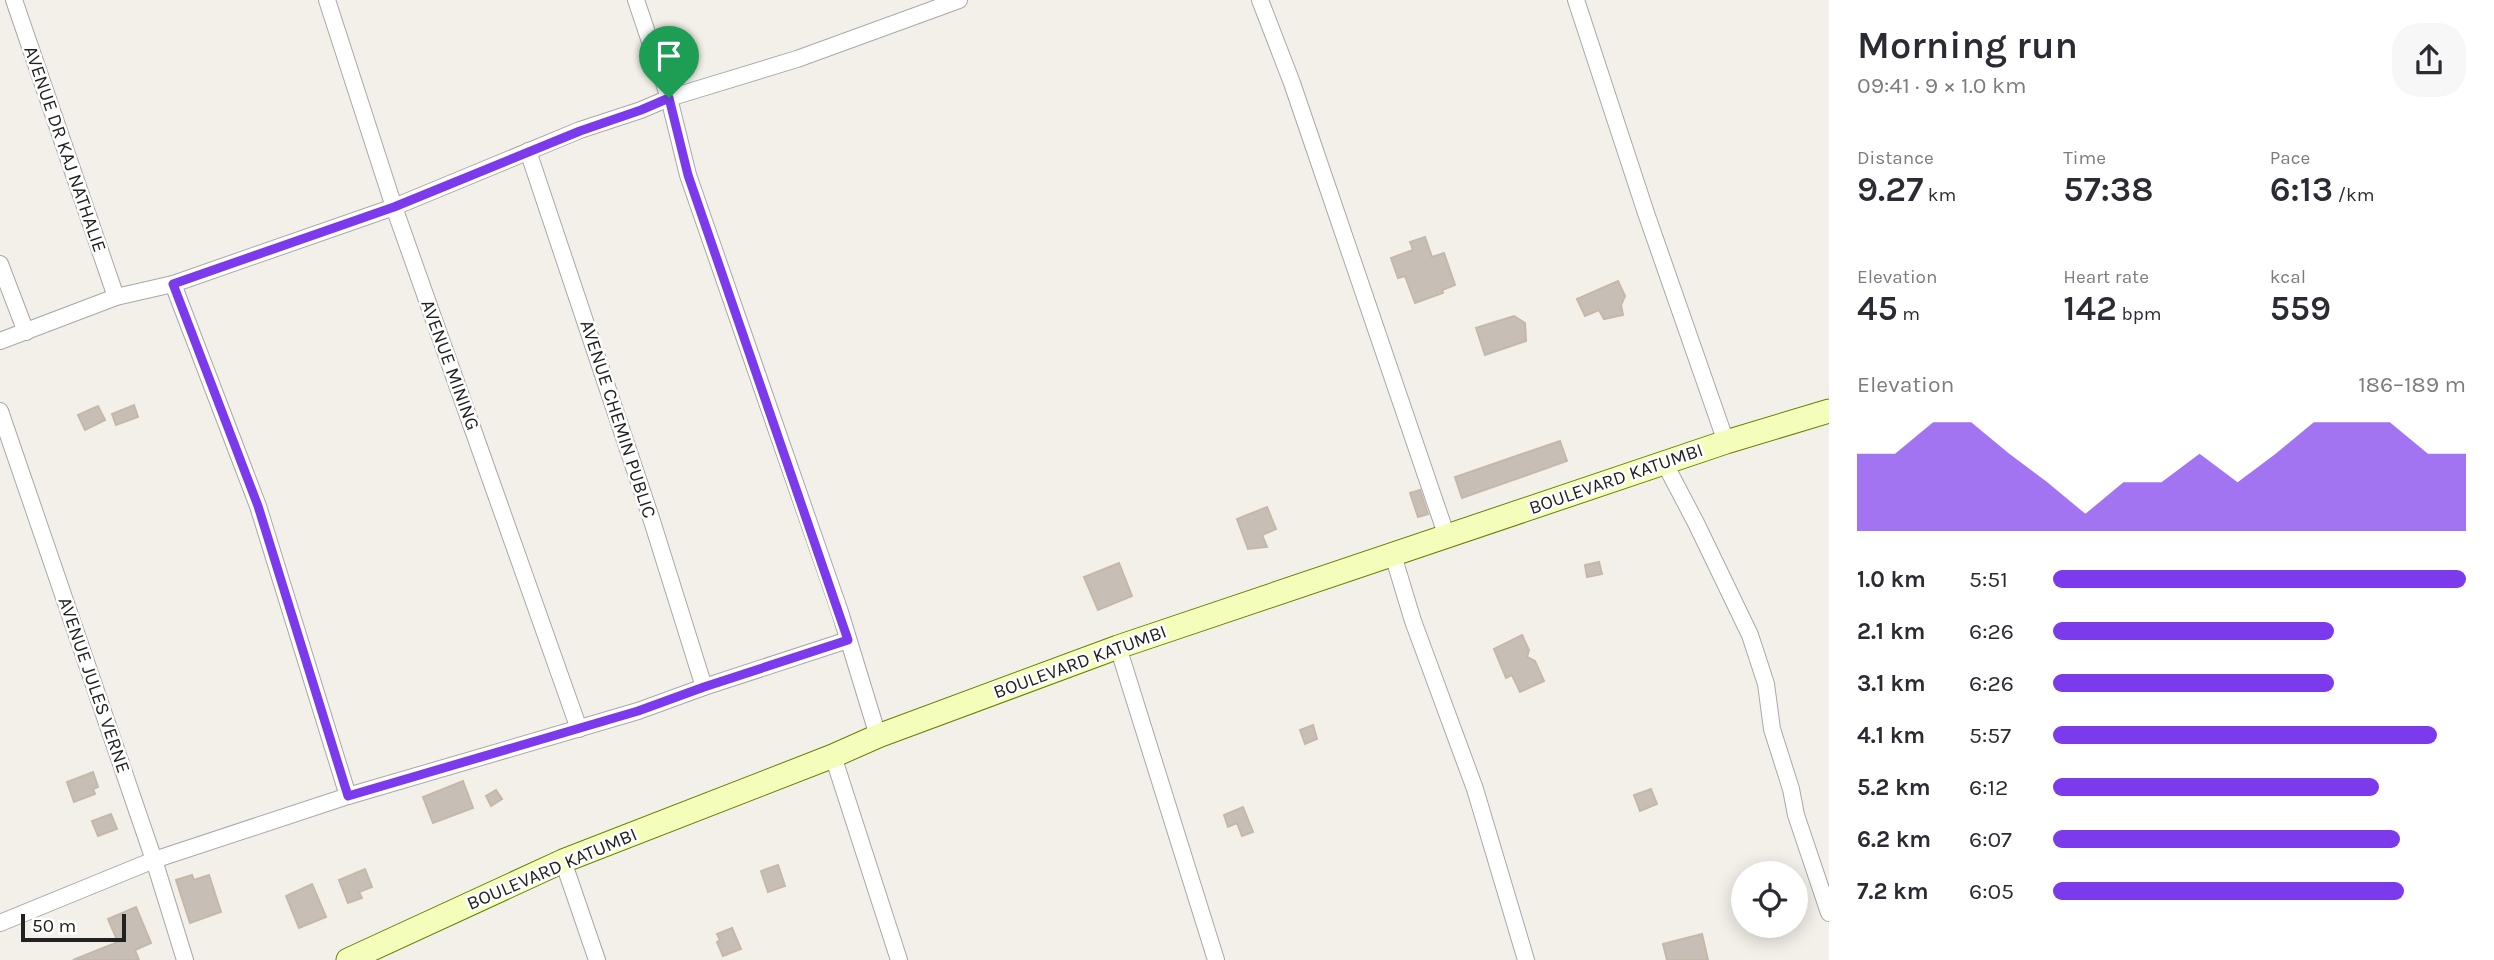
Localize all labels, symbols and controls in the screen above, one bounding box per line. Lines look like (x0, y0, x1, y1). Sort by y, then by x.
text: Morning run (1857, 23, 2078, 68)
button: share (2392, 23, 2466, 97)
pin (639, 26, 699, 98)
icon: arrive (650, 37, 688, 75)
street label: AVENUE DR KAJ NATHALIE (19, 43, 111, 255)
text: 09:41 · 9 × 1.0 km (1857, 72, 2026, 99)
text: Distance (1857, 147, 1934, 169)
text: Time (2063, 147, 2106, 169)
text: Pace (2270, 147, 2310, 169)
text: 9.27 (1857, 169, 1923, 210)
text: 57:38 (2063, 169, 2154, 210)
text: 6:13 (2270, 169, 2333, 210)
text: km (1923, 184, 1956, 206)
text: /km (2333, 184, 2375, 206)
text: Elevation (1857, 266, 1937, 288)
text: Heart rate (2063, 266, 2149, 288)
text: kcal (2270, 266, 2306, 288)
text: 45 (1857, 288, 1898, 329)
text: 142 (2063, 288, 2117, 329)
text: 559 (2270, 288, 2331, 329)
street label: AVENUE MINING (416, 297, 484, 433)
text: m (1898, 303, 1920, 325)
text: bpm (2117, 303, 2162, 325)
street label: AVENUE CHEMIN PUBLIC (576, 317, 660, 521)
text: Elevation (1857, 371, 1954, 398)
text: 186–189 m (2358, 371, 2466, 398)
street label: BOULEVARD KATUMBI (1526, 439, 1706, 519)
text: 1.0 km (1857, 566, 1926, 593)
text: 5:51 (1969, 566, 2008, 593)
street label: AVENUE JULES VERNE (54, 594, 134, 776)
text: 2.1 km (1857, 618, 1925, 645)
text: 6:26 (1969, 618, 2014, 645)
street label: BOULEVARD KATUMBI (990, 620, 1170, 704)
text: 3.1 km (1857, 670, 1926, 697)
text: 6:26 (1969, 670, 2014, 697)
text: 4.1 km (1857, 722, 1925, 749)
text: 5:57 (1969, 722, 2011, 749)
text: 5.2 km (1857, 774, 1931, 801)
text: 6:12 (1969, 774, 2008, 801)
street label: BOULEVARD KATUMBI (464, 823, 640, 915)
text: 6.2 km (1857, 826, 1931, 853)
text: 6:07 (1969, 826, 2012, 853)
map controls (1731, 861, 1808, 938)
button: locate (1731, 861, 1808, 938)
text: 7.2 km (1857, 878, 1929, 905)
text: 6:05 (1969, 878, 2014, 905)
scale bar (21, 911, 126, 943)
text: 50 m (32, 915, 76, 937)

